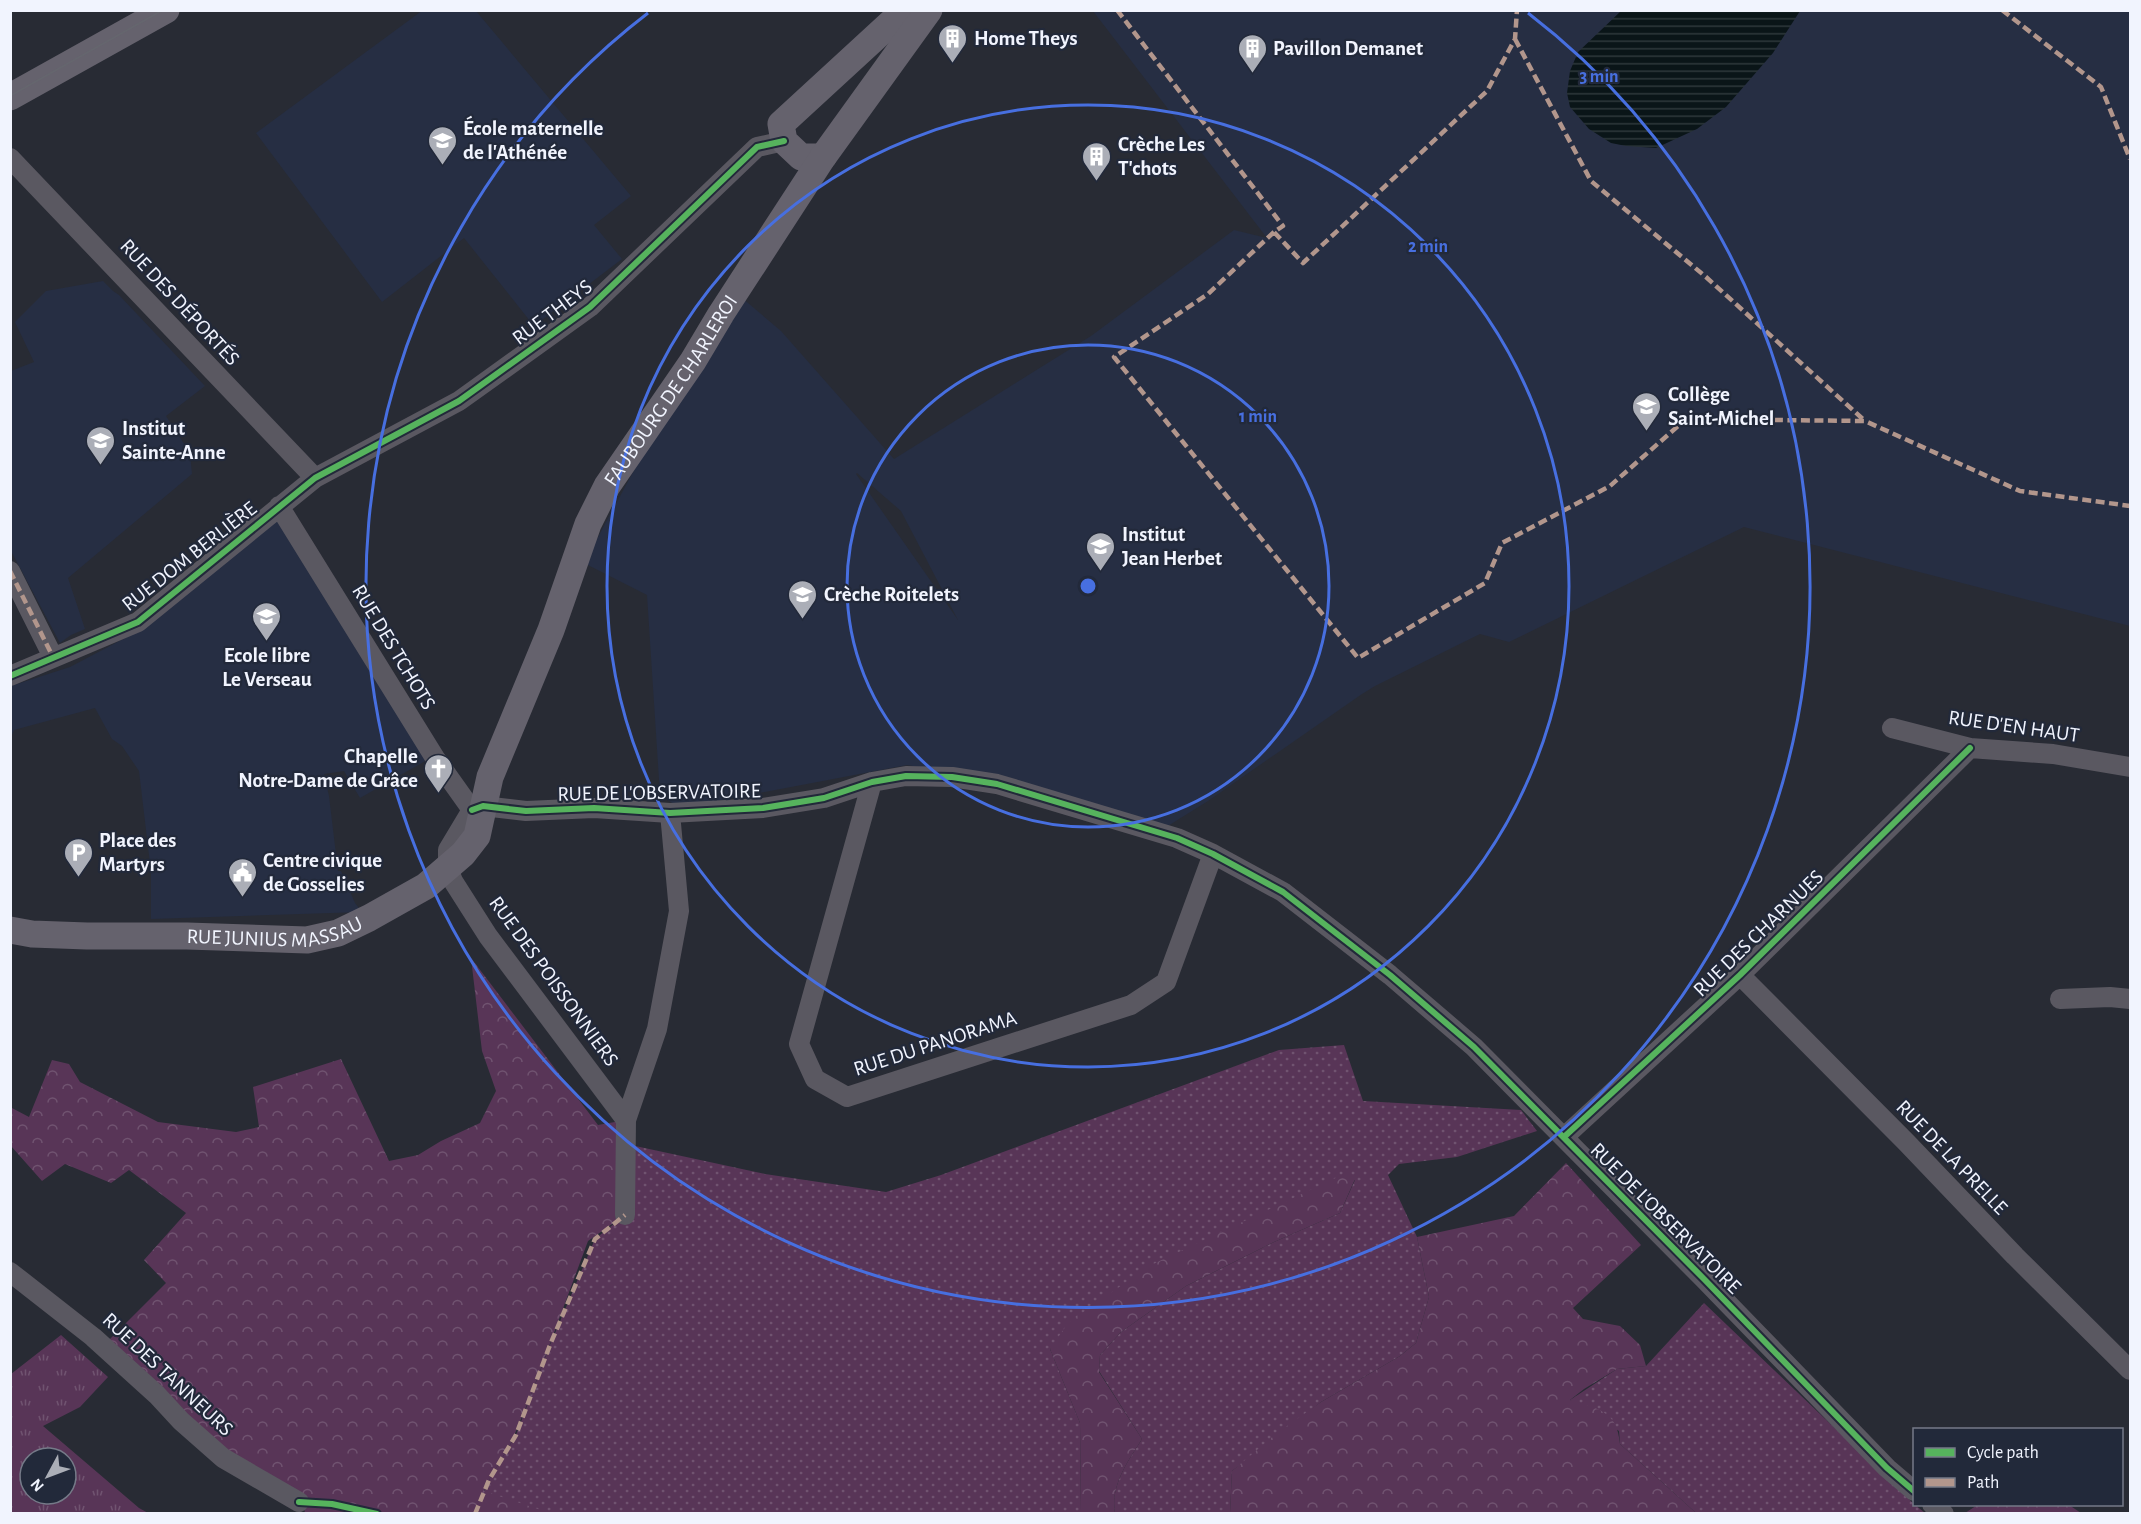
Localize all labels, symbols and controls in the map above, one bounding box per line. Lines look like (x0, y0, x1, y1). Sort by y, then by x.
building icon: Home Theys (937, 22, 969, 64)
place label: Home Theys (974, 28, 1078, 49)
building icon: Pavillon Demanet (1236, 32, 1268, 74)
place label: Pavillon Demanet (1273, 38, 1423, 59)
text: 3 min (1579, 68, 1619, 86)
place label: École maternelle de l'Athénée (463, 115, 604, 163)
school or university icon: École maternelle de l'Athénée (426, 124, 458, 166)
place label: Crèche Les T'chots (1118, 134, 1205, 179)
building icon: Crèche Les T'chots (1081, 140, 1113, 182)
street label: RUE DES DÉPORTÉS (116, 234, 245, 370)
text: 2 min (1408, 238, 1448, 256)
street label: RUE THEYS (509, 276, 596, 349)
street label: FAUBOURG DE CHARLEROI (600, 291, 741, 490)
place label: Collège Saint-Michel (1668, 384, 1774, 429)
school or university icon: Collège Saint-Michel (1631, 390, 1663, 432)
text: 1 min (1239, 408, 1277, 426)
place label: Institut Sainte-Anne (122, 418, 226, 463)
school or university icon: Institut Sainte-Anne (85, 424, 117, 466)
street label: RUE DOM BERLIÈRE (117, 496, 260, 615)
place label: Institut Jean Herbet (1122, 524, 1222, 569)
school or university icon: Institut Jean Herbet (1085, 530, 1117, 572)
centre of rings (1078, 576, 1098, 596)
school or university icon: Crèche Roitelets (787, 578, 819, 620)
street label: RUE DES TCHOTS (348, 581, 439, 713)
place label: Crèche Roitelets (824, 584, 959, 605)
school or university icon: Ecole libre Le Verseau (251, 600, 283, 642)
place label: Ecole libre Le Verseau (222, 645, 312, 690)
street label: RUE D'EN HAUT (1947, 707, 2081, 746)
place label: Chapelle Notre-Dame de Grâce (238, 746, 418, 791)
church icon: Chapelle Notre-Dame de Grâce (423, 752, 455, 794)
street label: RUE DE L'OBSERVATOIRE (557, 780, 761, 805)
place label: Place des Martyrs (99, 830, 176, 875)
parking icon: Place des Martyrs (62, 836, 94, 878)
place label: Centre civique de Gosselies (263, 850, 382, 895)
public building icon: Centre civique de Gosselies (226, 856, 258, 898)
street label: RUE DES CHARNUES (1689, 866, 1827, 1001)
street label: RUE DES POISSONNIERS (485, 893, 622, 1070)
street label: RUE JUNIUS MASSAU (186, 913, 366, 951)
street label: RUE DU PANORAMA (851, 1007, 1019, 1080)
street label: RUE DE LA PRELLE (1892, 1096, 2011, 1219)
street label: RUE DE L'OBSERVATOIRE (1586, 1139, 1745, 1298)
street label: RUE DES TANNEURS (98, 1309, 237, 1440)
legend (1913, 1428, 2123, 1506)
text: Cycle path (1967, 1444, 2039, 1462)
north arrow (18, 1446, 78, 1506)
text: Path (1967, 1474, 1999, 1492)
text: N (28, 1476, 47, 1495)

